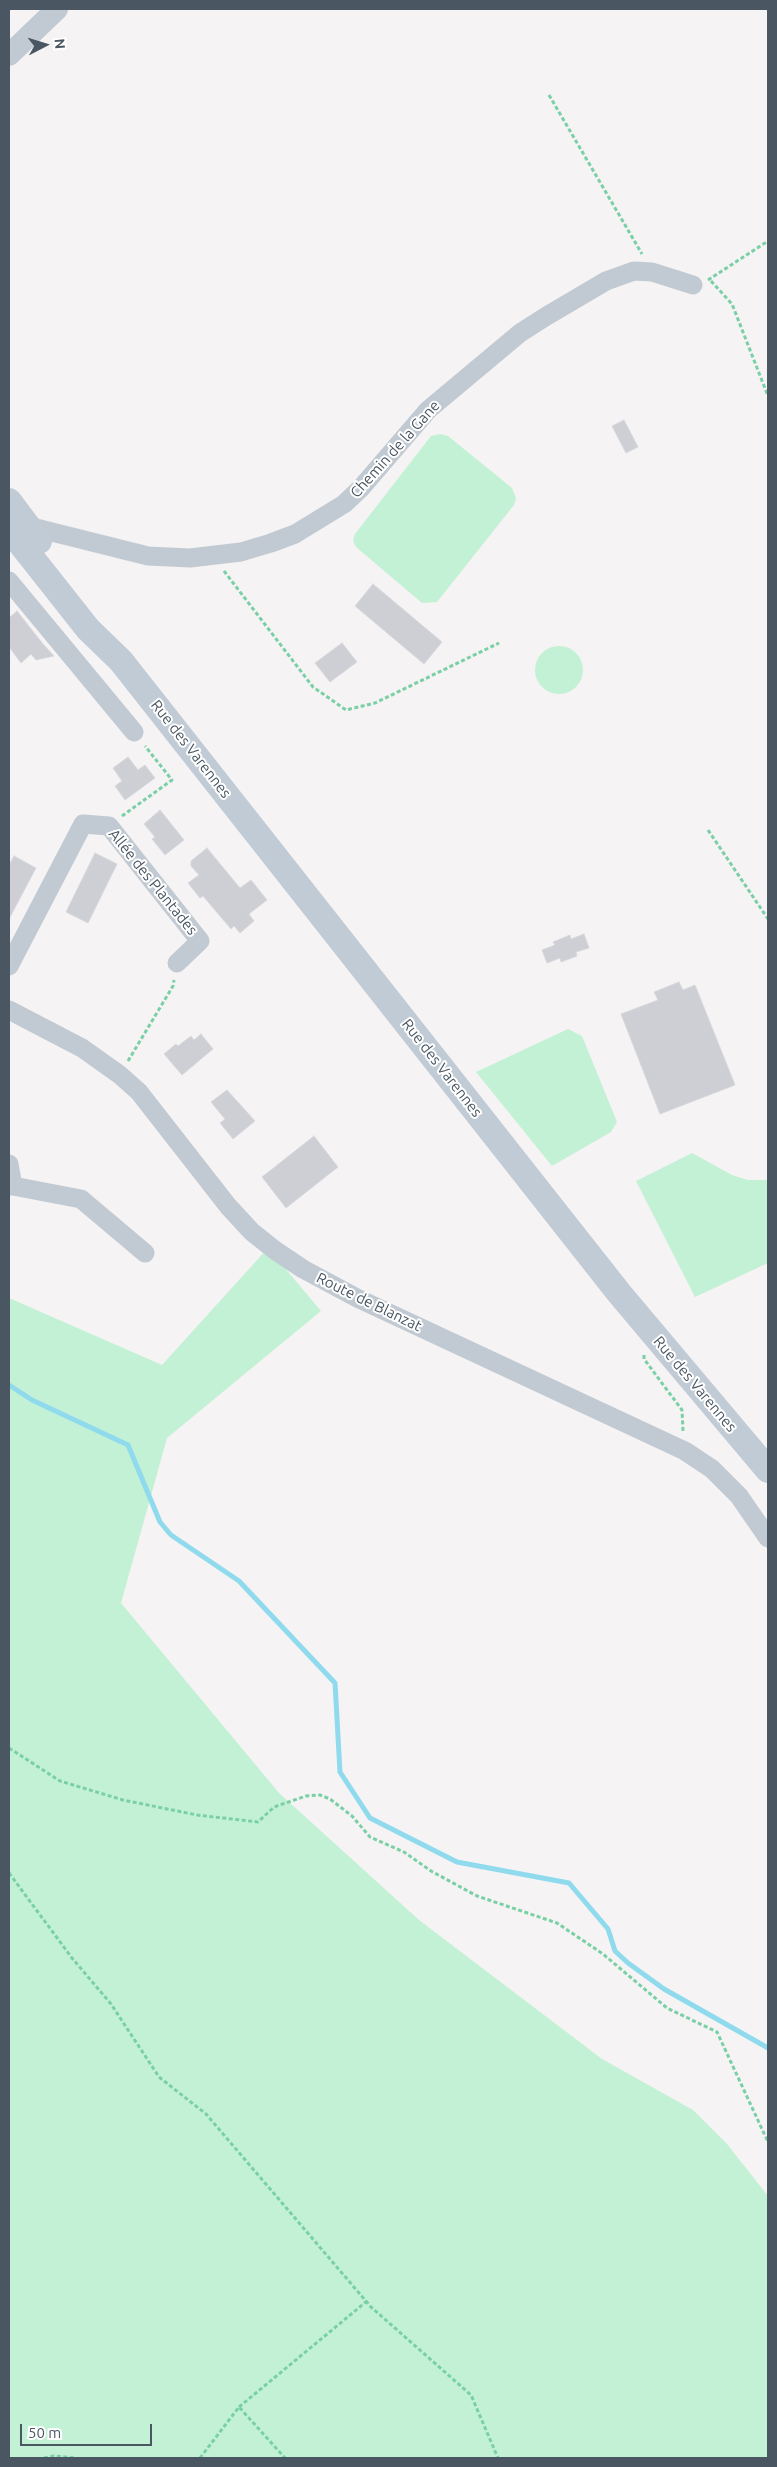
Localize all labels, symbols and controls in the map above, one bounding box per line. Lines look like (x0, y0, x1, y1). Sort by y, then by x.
north arrow (20, 20, 70, 70)
text: N (52, 38, 68, 50)
street label: Chemin de la Gane (347, 397, 443, 501)
street label: Rue des Varennes (147, 696, 235, 802)
street label: Allée des Plantades (105, 825, 201, 939)
street label: Rue des Varennes (398, 1015, 486, 1121)
street label: Route de Blanzat (313, 1269, 425, 1335)
street label: Rue des Varennes (650, 1332, 740, 1436)
scale bar (22, 2414, 155, 2446)
text: 50 m (28, 2424, 61, 2441)

